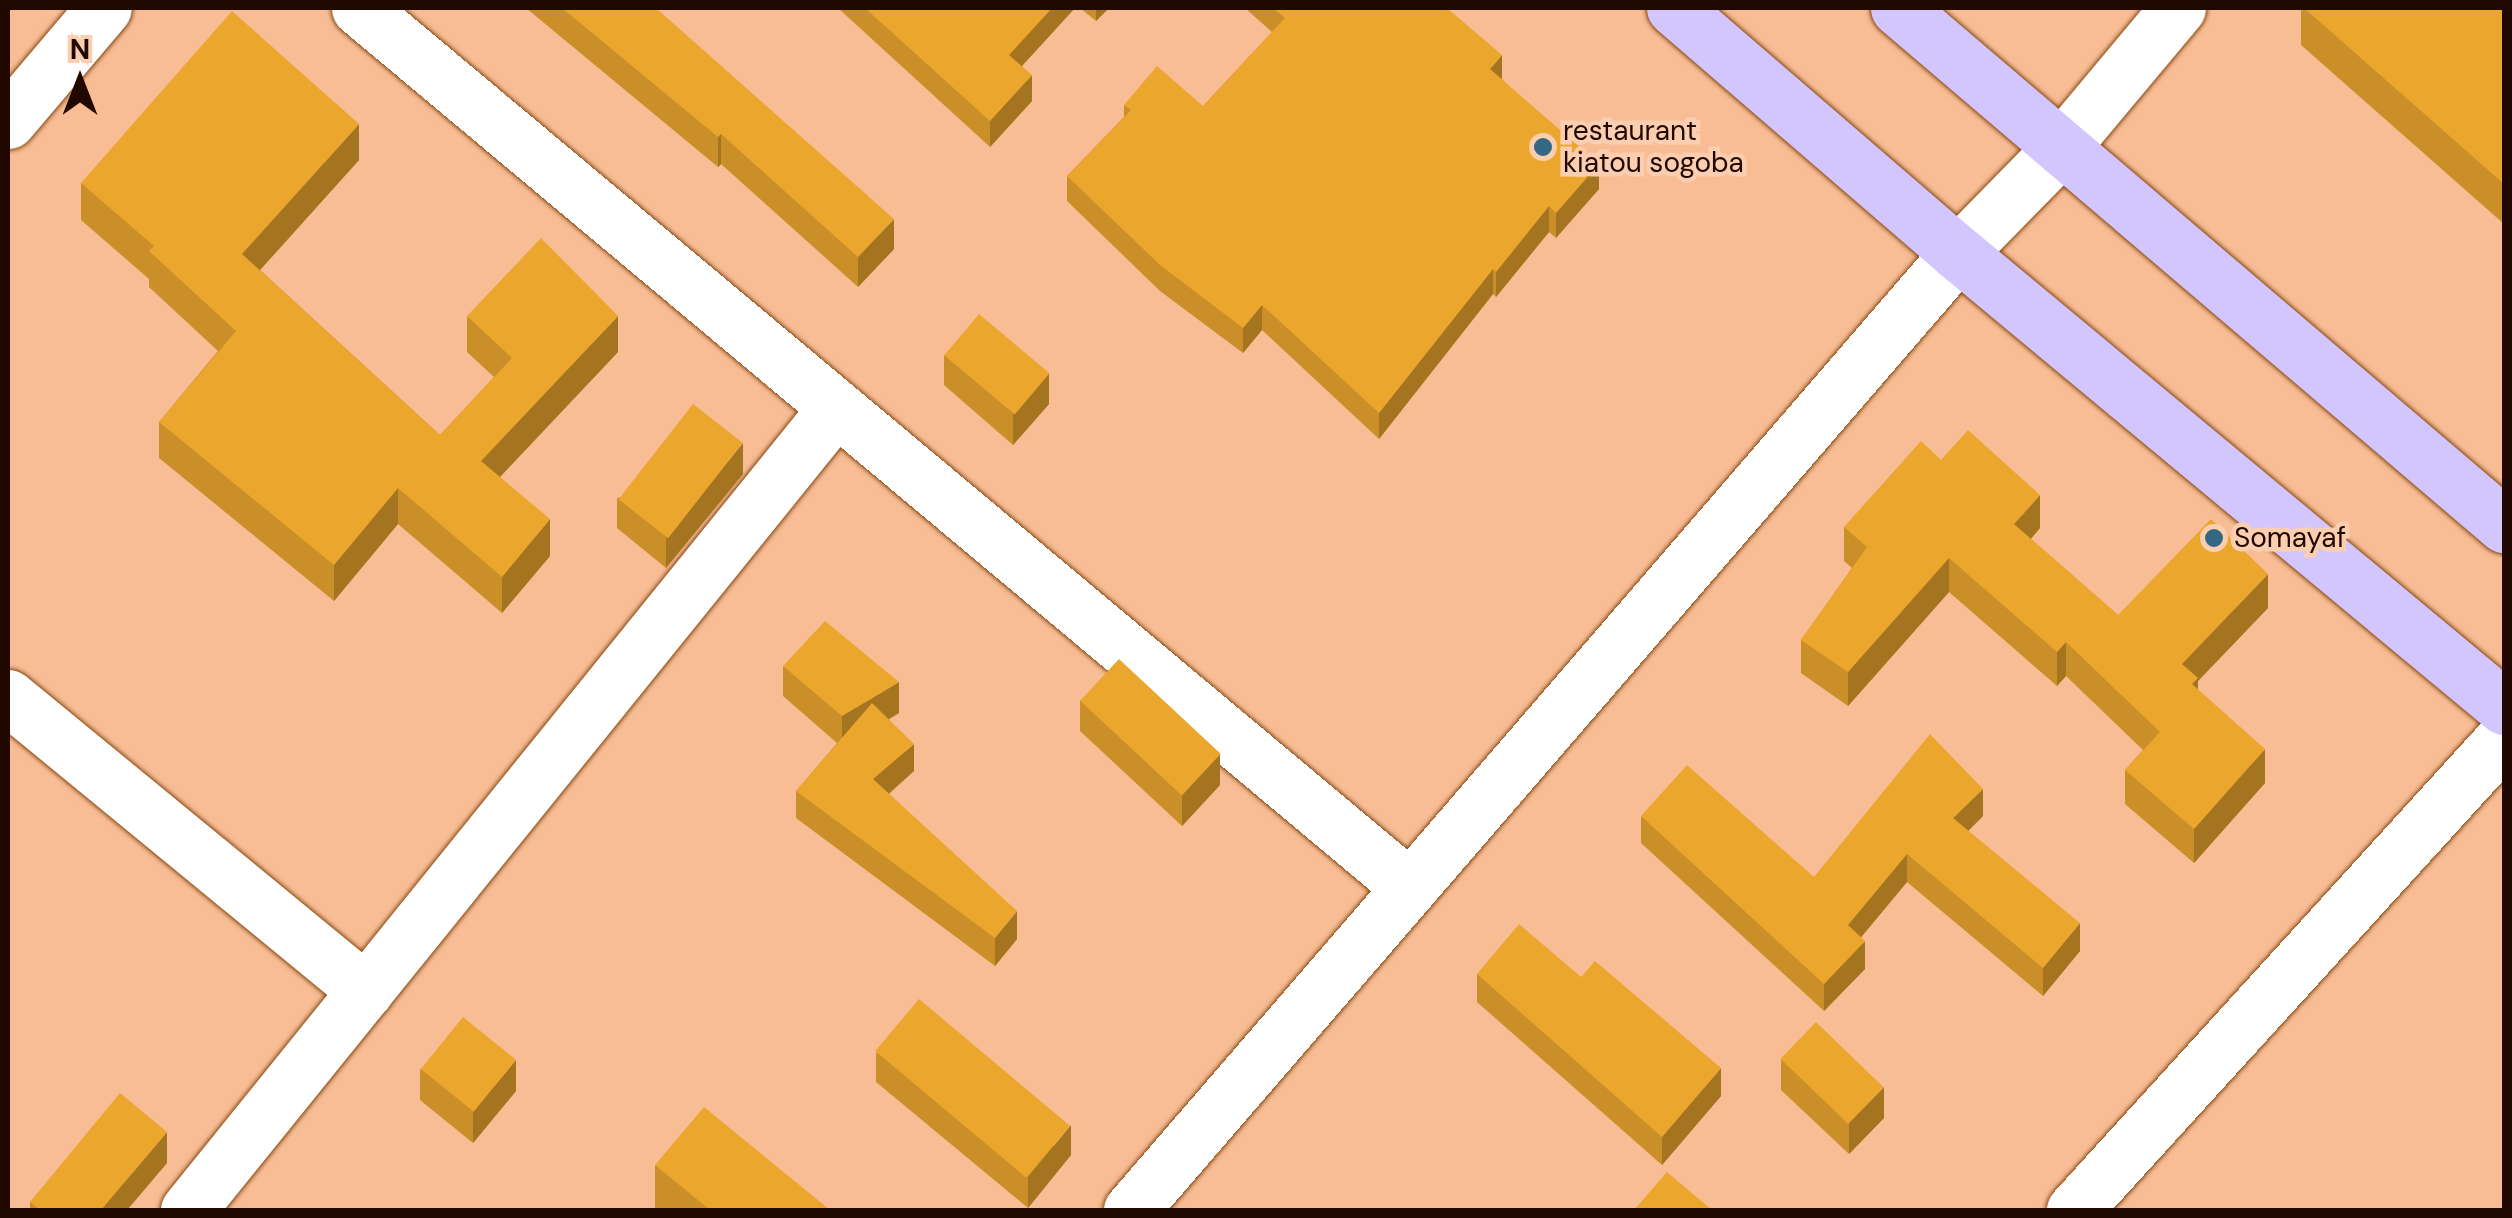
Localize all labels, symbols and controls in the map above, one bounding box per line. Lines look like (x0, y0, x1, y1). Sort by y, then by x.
north arrow (30, 30, 130, 130)
text: N (70, 31, 90, 68)
place label: restaurant kiatou sogoba (1563, 114, 1744, 180)
marker: restaurant kiatou sogoba (1532, 136, 1554, 158)
place label: Somayaf (2234, 521, 2346, 555)
marker: Somayaf (2203, 527, 2225, 549)

